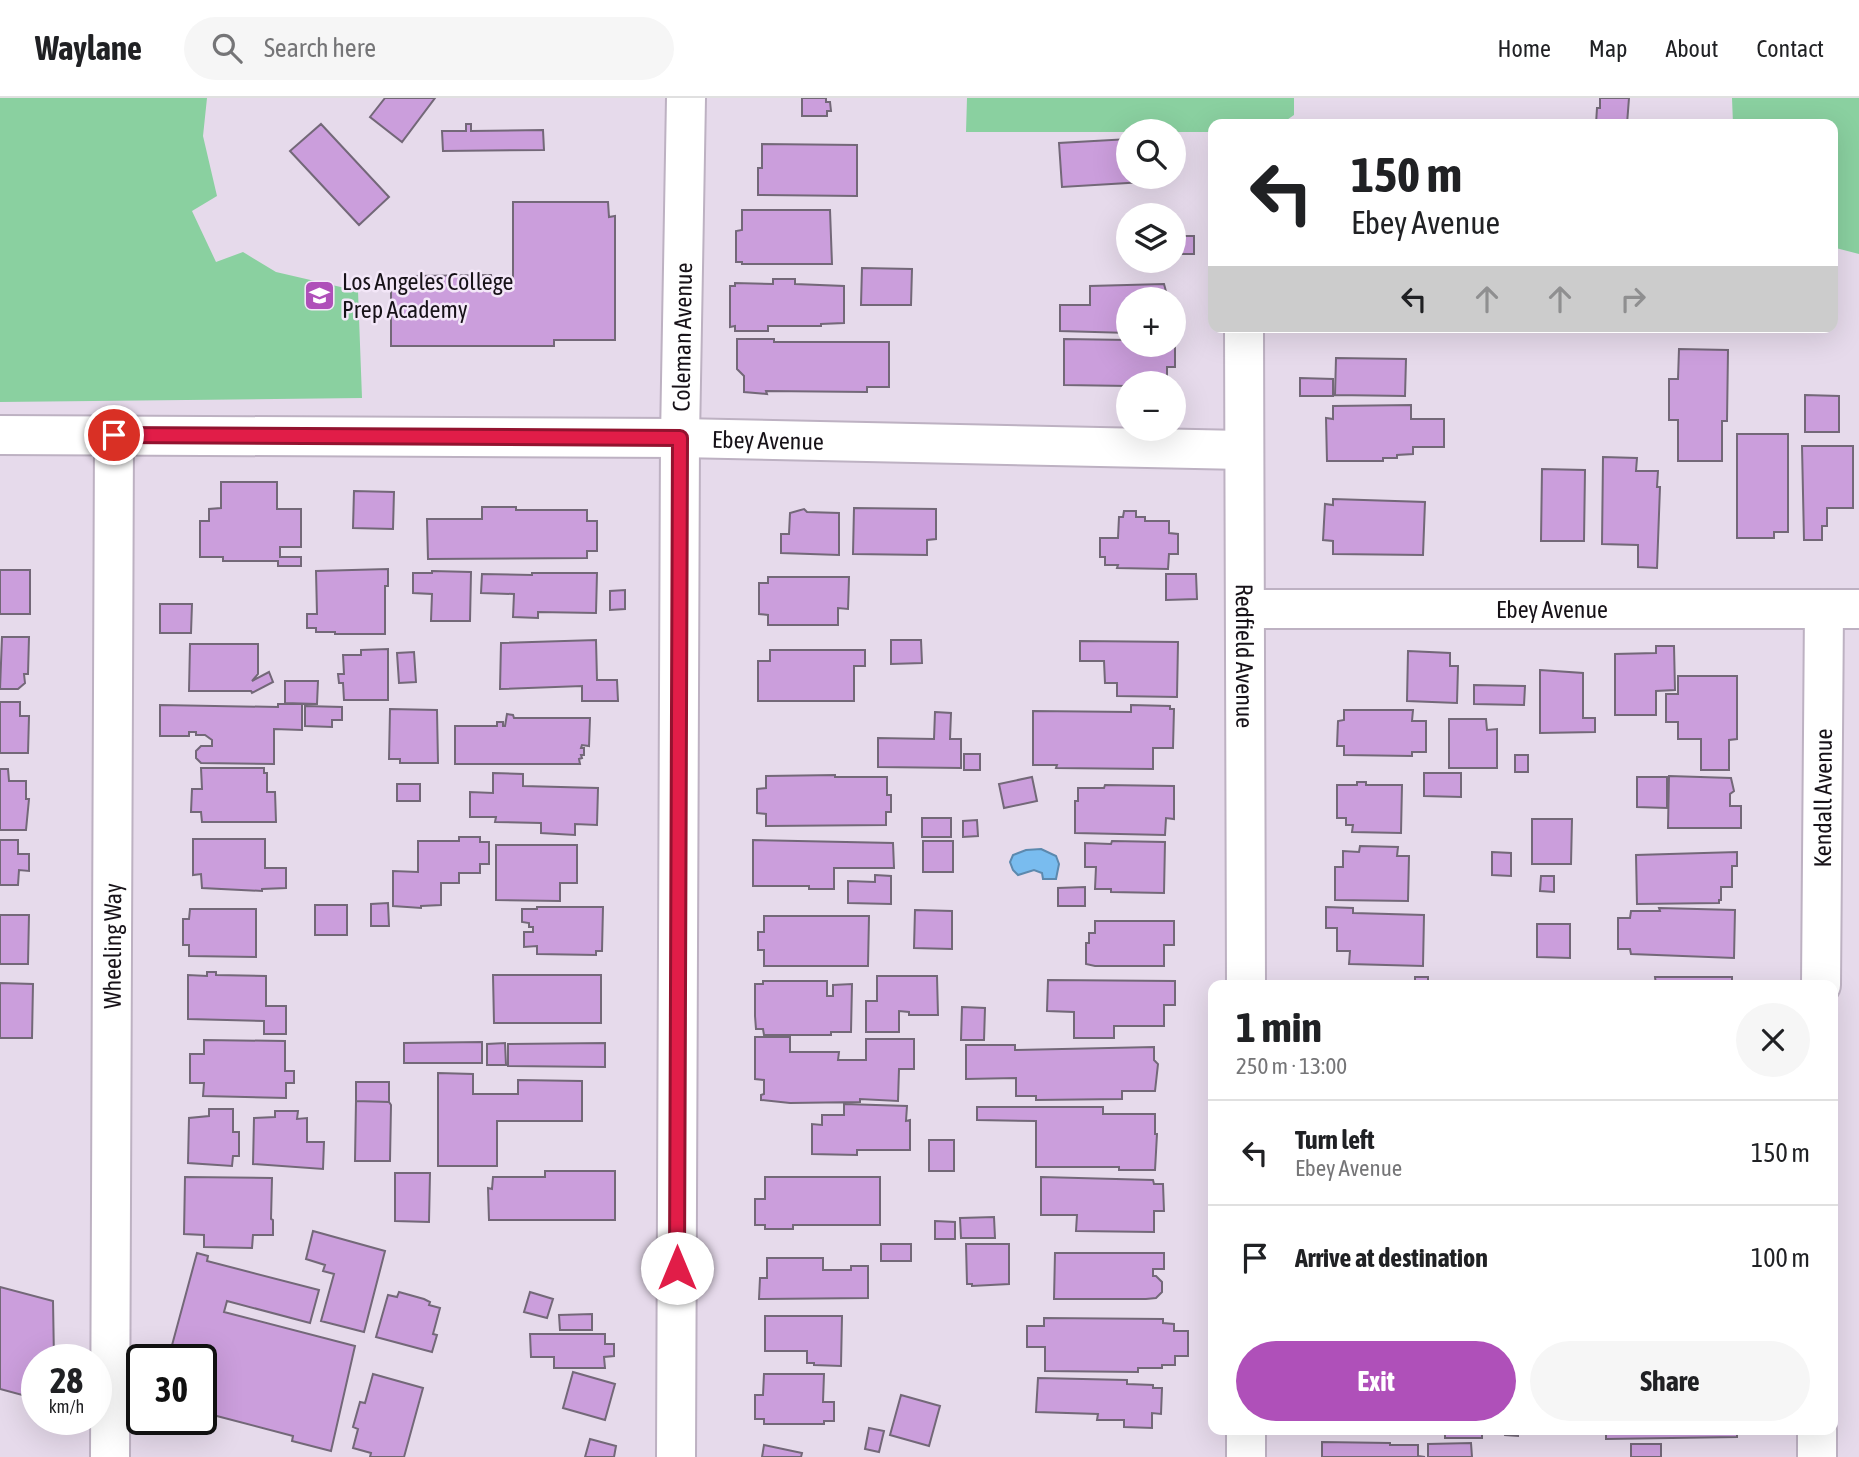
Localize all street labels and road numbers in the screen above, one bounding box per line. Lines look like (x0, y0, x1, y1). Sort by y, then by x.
street label: Coleman Avenue (667, 262, 697, 412)
street label: Ebey Avenue (712, 425, 824, 455)
street label: Redfield Avenue (1231, 584, 1259, 728)
street label: Ebey Avenue (1496, 596, 1608, 623)
street label: Kendall Avenue (1808, 728, 1837, 868)
street label: Wheeling Way (98, 883, 126, 1009)

